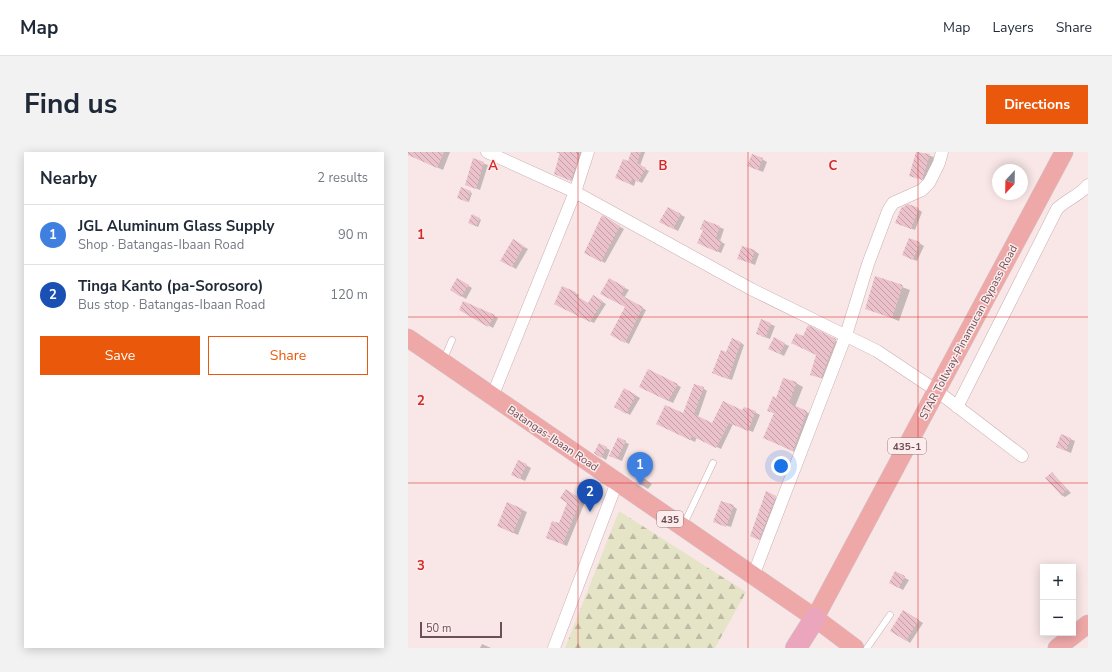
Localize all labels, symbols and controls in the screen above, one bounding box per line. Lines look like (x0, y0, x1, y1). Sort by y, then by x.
text: Map (20, 15, 58, 41)
text: Map (943, 18, 970, 37)
text: Layers (992, 18, 1034, 37)
text: Share (1056, 18, 1092, 37)
text: Find us (24, 85, 118, 123)
button: Directions (986, 85, 1088, 124)
text: A (488, 157, 498, 175)
text: B (659, 157, 668, 175)
text: C (829, 157, 838, 175)
north arrow (992, 164, 1028, 200)
text: Nearby (40, 167, 97, 190)
text: 2 results (317, 169, 368, 187)
text: JGL Aluminum Glass Supply (78, 216, 274, 236)
text: 1 (49, 226, 57, 244)
text: 90 m (338, 226, 368, 244)
text: 1 (417, 226, 425, 244)
text: Shop · Batangas-Ibaan Road (78, 236, 244, 254)
street label: STAR Tollway-Pinamucan Bypass Road (916, 242, 1021, 422)
text: Tinga Kanto (pa-Sorosoro) (78, 276, 263, 296)
text: 2 (49, 286, 57, 304)
text: 120 m (330, 286, 368, 304)
text: Bus stop · Batangas-Ibaan Road (78, 296, 265, 314)
button: Save (40, 336, 200, 375)
button: Share (208, 336, 368, 375)
text: 2 (417, 392, 425, 410)
street label: Batangas-Ibaan Road (504, 402, 601, 475)
road number: 435-1 (888, 438, 926, 454)
pin: 1 (627, 452, 653, 485)
your location (771, 456, 791, 476)
pin: 2 (577, 479, 603, 512)
road number: 435 (657, 511, 683, 527)
text: 3 (417, 557, 425, 575)
map controls (1040, 564, 1076, 636)
button: + (1040, 564, 1076, 600)
button: − (1040, 600, 1076, 636)
scale bar (420, 620, 502, 639)
text: 50 m (426, 621, 451, 636)

